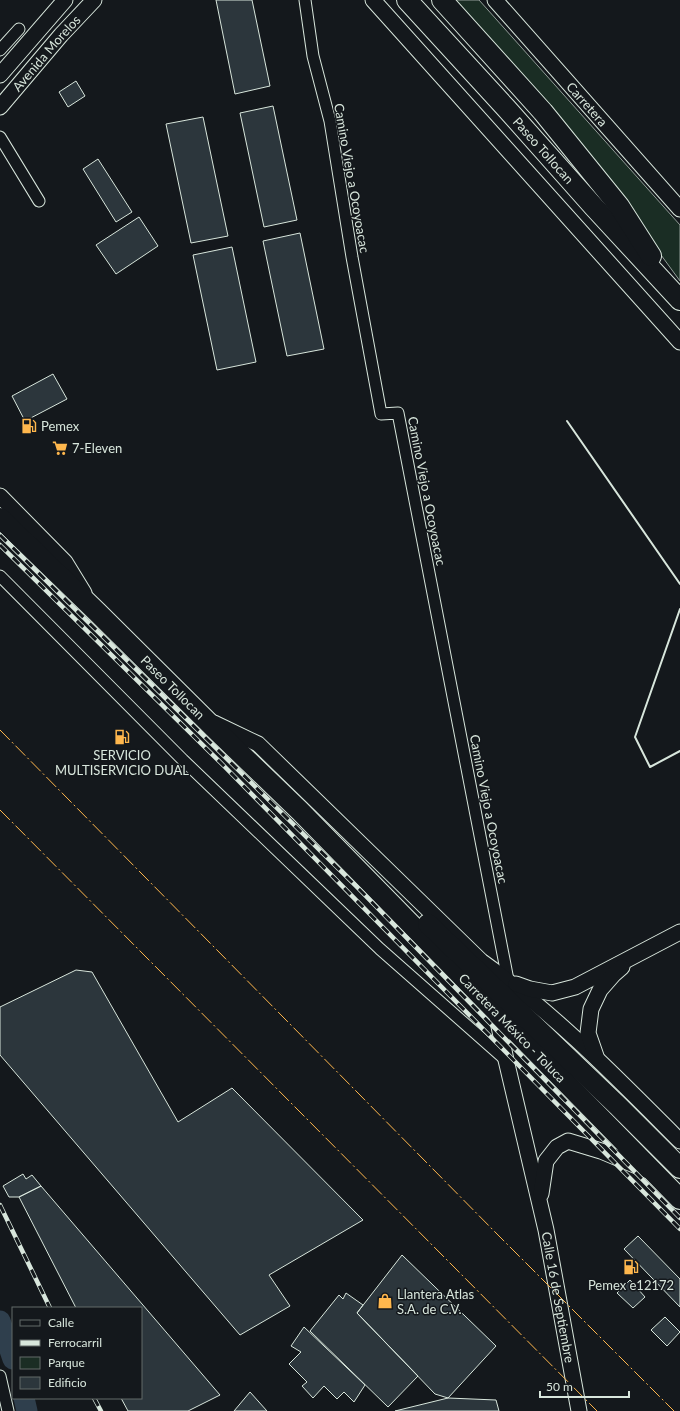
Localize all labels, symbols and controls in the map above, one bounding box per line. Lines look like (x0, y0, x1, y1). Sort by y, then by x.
street label: Avenida Morelos (9, 11, 84, 95)
street label: Carretera (563, 79, 611, 130)
street label: Camino Viejo a Ocoyoacac (331, 102, 373, 254)
street label: Paseo Tollocan (510, 114, 577, 187)
street label: Camino Viejo a Ocoyoacac (405, 415, 449, 567)
fuel station icon: Pemex (20, 417, 38, 435)
place label: Pemex (41, 418, 80, 434)
supermarket icon: 7-Eleven (51, 439, 69, 457)
place label: 7-Eleven (72, 440, 122, 456)
street label: Paseo Tollocan (138, 652, 208, 723)
fuel station icon: SERVICIO MULTISERVICIO DUAL (113, 728, 131, 746)
street label: Camino Viejo a Ocoyoacac (467, 733, 511, 885)
place label: SERVICIO MULTISERVICIO DUAL (55, 747, 189, 778)
street label: Carretera México - Toluca (456, 970, 569, 1086)
street label: Calle 16 de Septiembre (538, 1230, 578, 1364)
fuel station icon: Pemex e12172 (622, 1258, 640, 1276)
place label: Pemex e12172 (588, 1277, 674, 1293)
place label: Llantera Atlas S.A. de C.V. (397, 1286, 474, 1317)
shop icon: Llantera Atlas S.A. de C.V. (376, 1292, 394, 1310)
legend (12, 1307, 142, 1399)
text: Calle (48, 1315, 74, 1330)
text: Ferrocarril (48, 1335, 102, 1350)
text: Parque (48, 1355, 85, 1370)
scale bar (540, 1373, 629, 1399)
text: Edificio (48, 1375, 87, 1390)
text: 50 m (546, 1379, 573, 1394)

